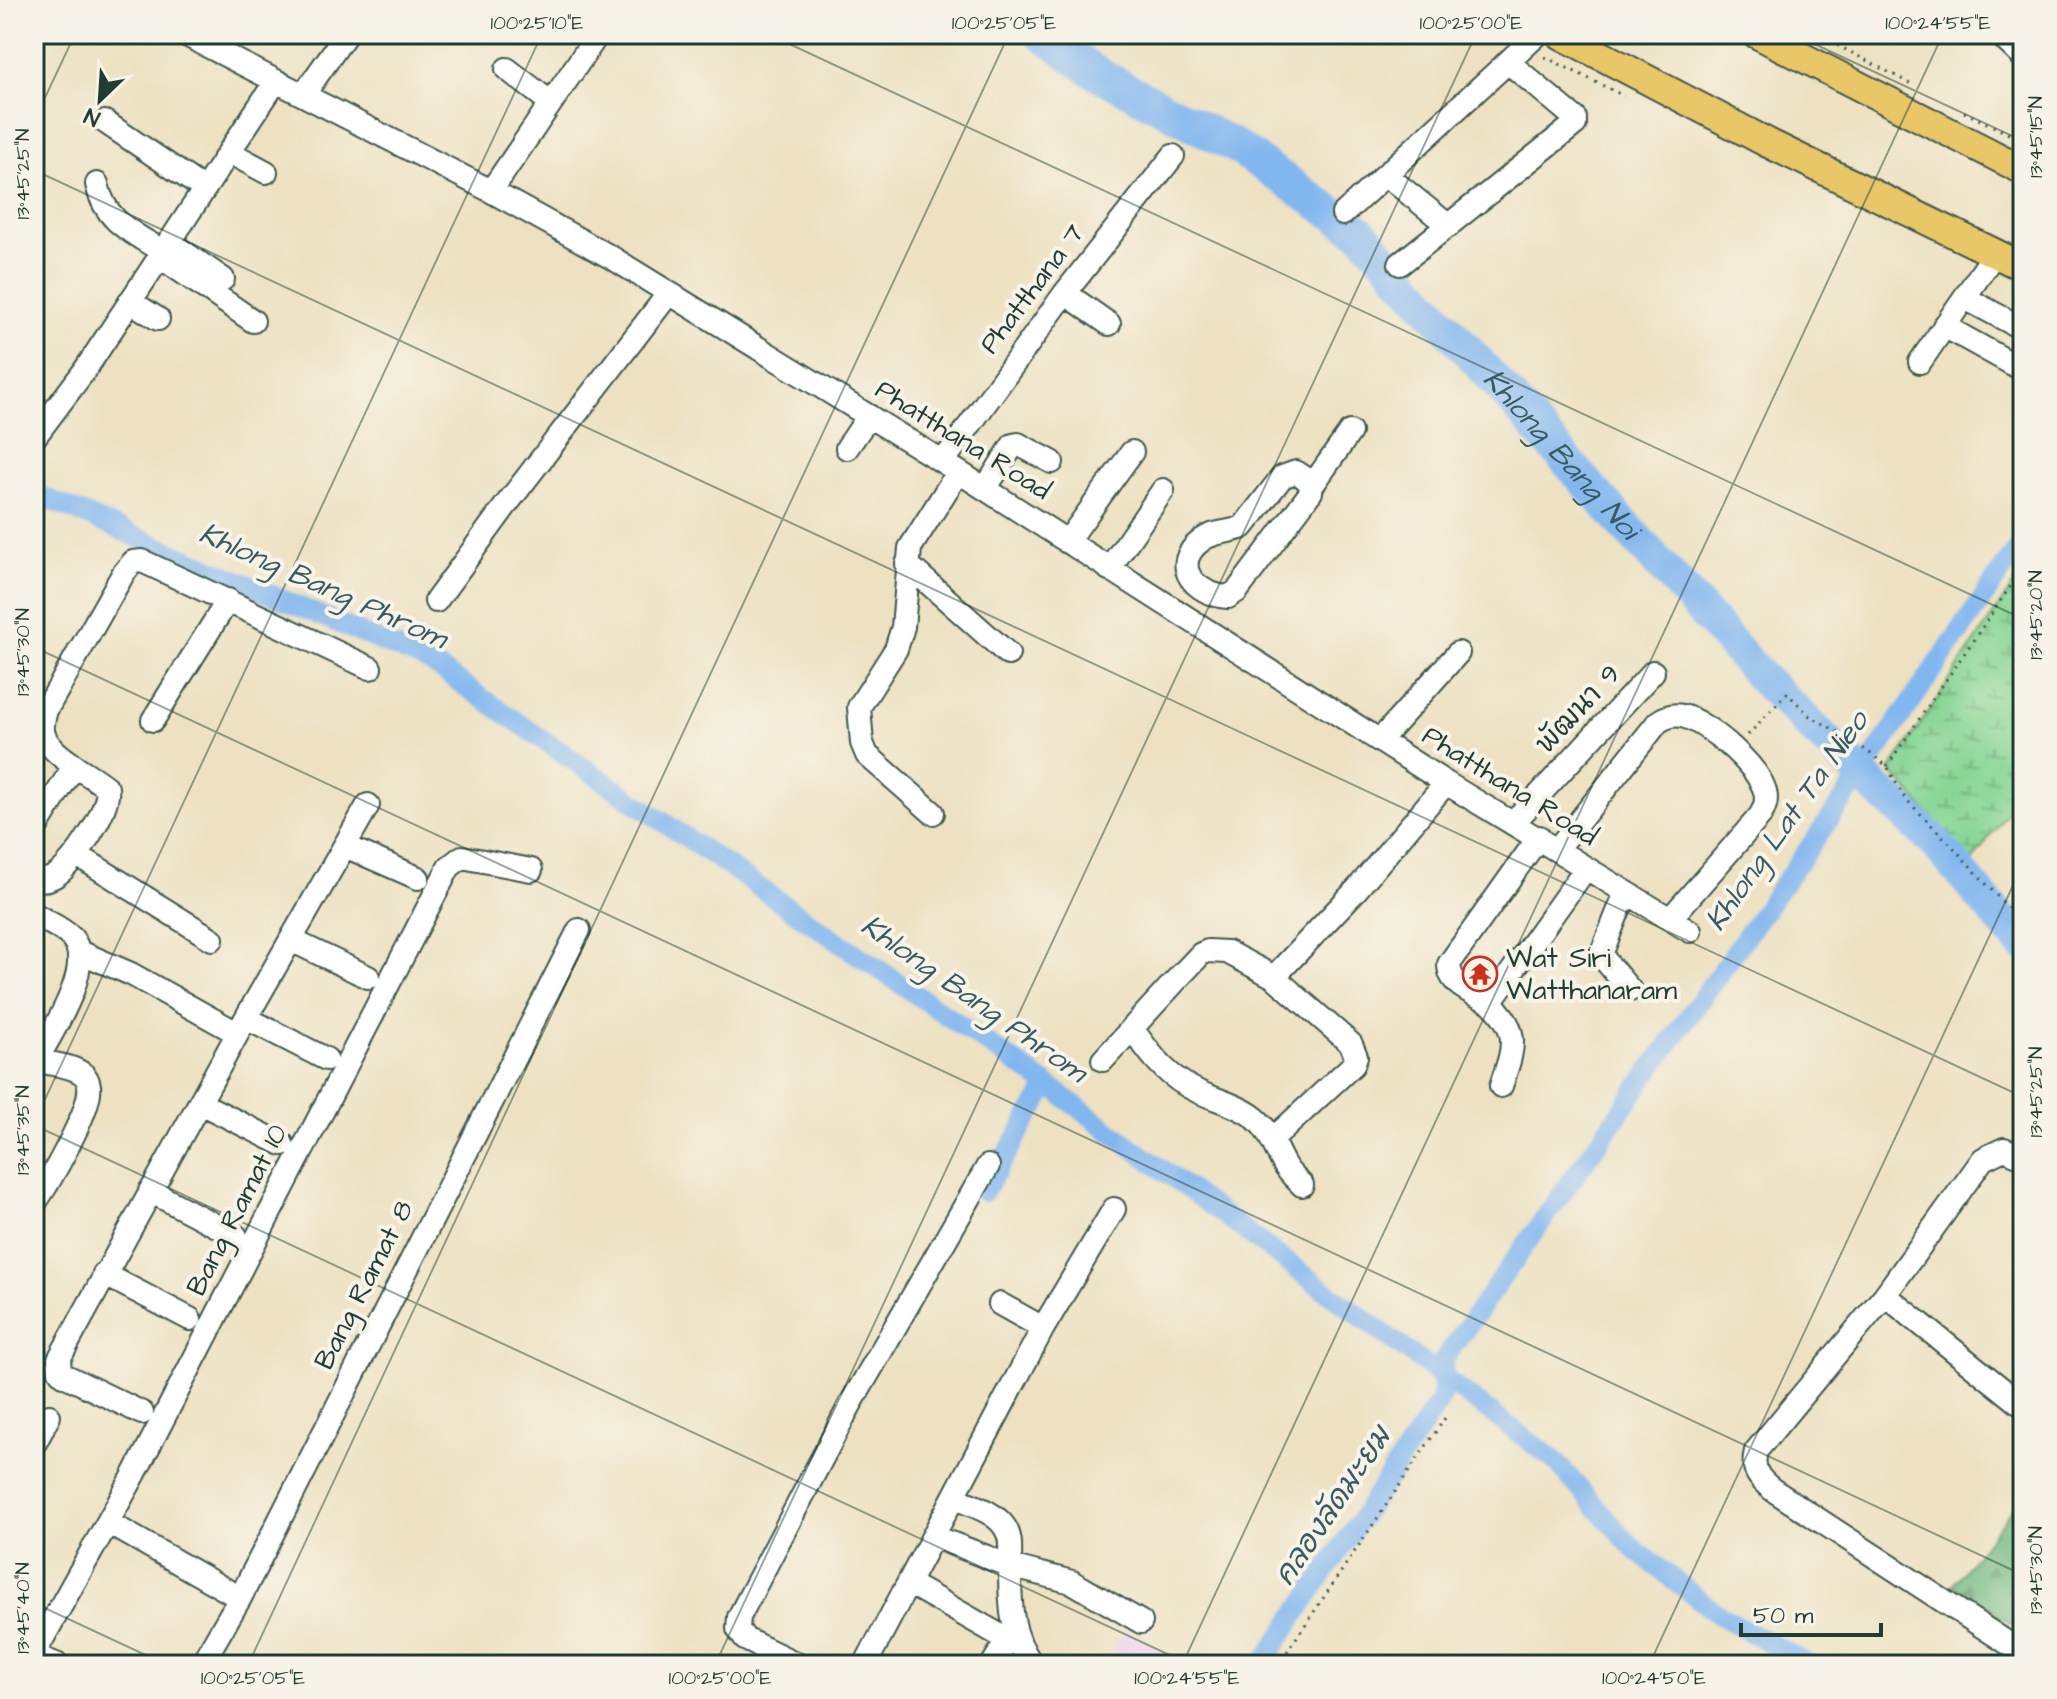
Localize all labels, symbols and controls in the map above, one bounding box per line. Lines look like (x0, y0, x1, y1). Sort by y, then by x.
text: 100°25'10"E (491, 9, 584, 37)
text: 100°25'05"E (952, 9, 1056, 37)
text: 100°25'00"E (1420, 9, 1523, 37)
text: 100°24'55"E (1885, 9, 1991, 37)
north arrow (60, 60, 140, 140)
text: 13°45'15"N (2022, 96, 2050, 178)
text: N (79, 100, 105, 134)
text: 13°45'25"N (9, 128, 37, 220)
street label: Phatthana 7 (970, 216, 1094, 362)
water label: Khlong Bang Noi (1473, 360, 1651, 552)
street label: Phatthana Road (868, 370, 1058, 510)
water label: Khlong Bang Phrom (192, 513, 456, 661)
text: 13°45'20"N (2022, 570, 2050, 660)
text: 13°45'30"N (9, 608, 37, 696)
street label: พัฒนา 9 (1527, 656, 1629, 762)
water label: Khlong Lat Ta Nieo (1695, 701, 1881, 940)
street label: Phatthana Road (1415, 716, 1605, 856)
water label: Khlong Bang Phrom (852, 905, 1098, 1095)
place label: Wat Siri Watthanaram (1506, 939, 1677, 1010)
temple icon: Wat Siri Watthanaram (1461, 955, 1499, 993)
text: 13°45'25"N (2022, 1046, 2050, 1138)
text: 13°45'35"N (9, 1085, 37, 1175)
street label: Bang Ramat 10 (177, 1117, 298, 1303)
street label: Bang Ramat 8 (305, 1194, 424, 1377)
water label: คลองลัดมะยม (1264, 1416, 1403, 1594)
text: 13°45'30"N (2022, 1526, 2050, 1614)
text: 13°45'40"N (9, 1562, 37, 1654)
scale bar (1741, 1587, 1881, 1637)
text: 50 m (1753, 1599, 1814, 1633)
text: 100°25'05"E (201, 1664, 305, 1692)
text: 100°25'00"E (669, 1664, 772, 1692)
text: 100°24'55"E (1134, 1664, 1240, 1692)
text: 100°24'50"E (1602, 1664, 1706, 1692)

